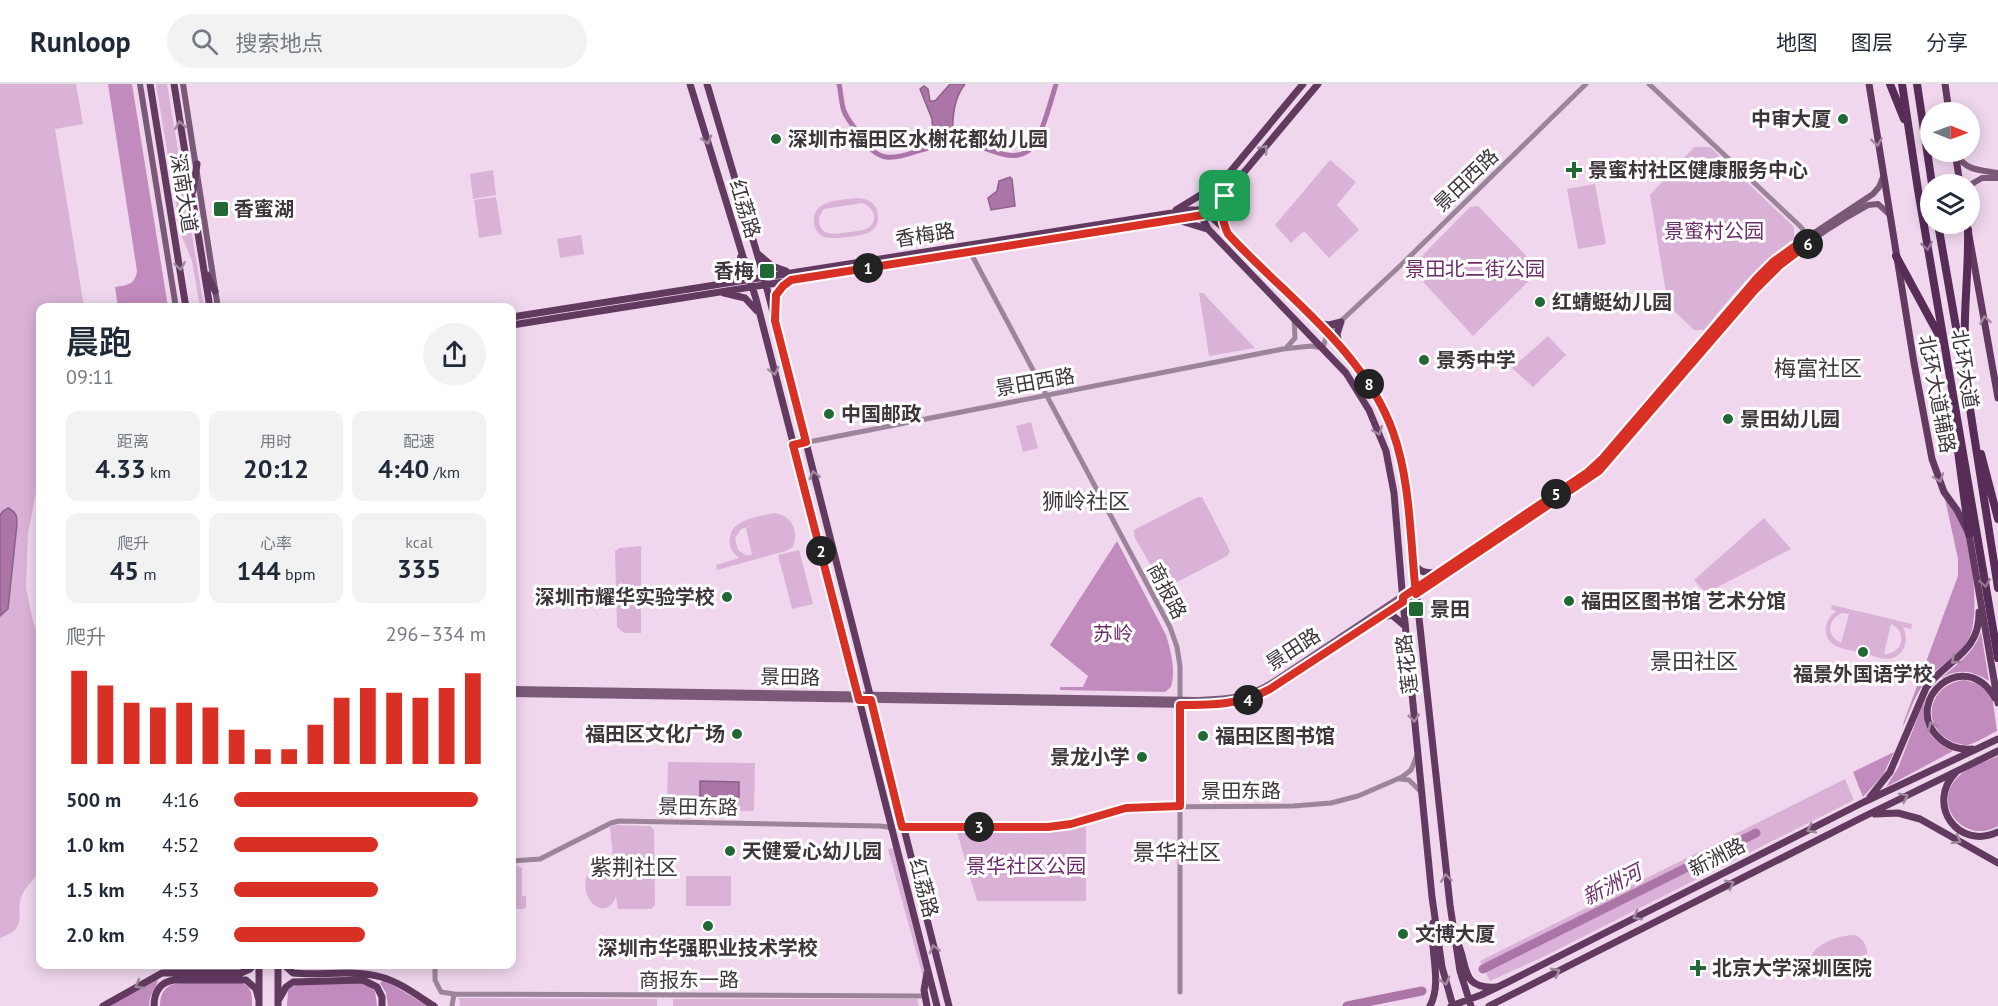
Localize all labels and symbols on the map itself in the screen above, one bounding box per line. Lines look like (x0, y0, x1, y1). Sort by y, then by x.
north arrow (1920, 102, 1980, 162)
place label: 中审大厦 (1751, 106, 1831, 132)
marker: 中审大厦 (1836, 112, 1850, 126)
one-way arrow (175, 121, 187, 130)
place label: 深圳市福田区水榭花都幼儿园 (788, 126, 1048, 152)
marker: 深圳市福田区水榭花都幼儿园 (769, 132, 783, 146)
one-way arrow (700, 134, 712, 145)
one-way arrow (1871, 137, 1883, 146)
street label: 景田西路 (1428, 143, 1504, 217)
one-way arrow (1256, 145, 1267, 156)
street label: 深南大道 (165, 151, 203, 235)
place label: 景蜜村社区健康服务中心 (1588, 157, 1808, 183)
marker: 景蜜村社区健康服务中心 (1565, 161, 1583, 179)
pin (1199, 170, 1250, 221)
street label: 红荔路 (724, 177, 766, 241)
place label: 香蜜湖 (234, 196, 294, 222)
marker: 香蜜湖 (212, 200, 230, 218)
street label: 香梅路 (893, 217, 957, 253)
park label: 景蜜村公园 (1664, 218, 1764, 244)
pin: 6 (1793, 229, 1823, 259)
one-way arrow (1921, 241, 1933, 250)
pin: 1 (853, 253, 883, 283)
park label: 景田北二街公园 (1405, 256, 1545, 282)
place label: 香梅 (714, 258, 754, 284)
one-way arrow (173, 261, 185, 271)
marker: 香梅 (758, 262, 776, 280)
place label: 红蜻蜓幼儿园 (1552, 289, 1672, 315)
marker: 红蜻蜓幼儿园 (1533, 295, 1547, 309)
one-way arrow (1979, 315, 1991, 325)
street label: 北环大道 (1946, 327, 1984, 411)
street label: 北环大道辅路 (1913, 333, 1961, 455)
place label: 景秀中学 (1436, 347, 1516, 373)
marker: 景秀中学 (1417, 353, 1431, 367)
district label: 梅富社区 (1774, 354, 1862, 382)
street label: 景田西路 (993, 362, 1077, 402)
one-way arrow (767, 366, 780, 376)
pin: 8 (1354, 369, 1384, 399)
place label: 中国邮政 (841, 401, 921, 427)
place label: 景田幼儿园 (1740, 406, 1840, 432)
marker: 中国邮政 (822, 407, 836, 421)
marker: 景田幼儿园 (1721, 412, 1735, 426)
one-way arrow (1371, 424, 1383, 435)
one-way arrow (808, 470, 821, 480)
one-way arrow (1931, 472, 1944, 483)
pin: 5 (1541, 479, 1571, 509)
district label: 狮岭社区 (1042, 487, 1130, 515)
pin: 2 (806, 536, 836, 566)
street label: 商报路 (1141, 558, 1193, 624)
one-way arrow (1978, 577, 1991, 587)
place label: 深圳市耀华实验学校 (535, 584, 715, 610)
place label: 福田区图书馆 艺术分馆 (1581, 588, 1786, 614)
marker: 深圳市耀华实验学校 (720, 590, 734, 604)
marker: 福田区图书馆 艺术分馆 (1562, 594, 1576, 608)
place label: 景田 (1430, 596, 1470, 622)
marker: 景田 (1407, 600, 1425, 618)
park label: 苏岭 (1093, 621, 1133, 647)
street label: 景田路 (1261, 622, 1325, 676)
street label: 莲花路 (1390, 633, 1424, 695)
marker: 福景外国语学校 (1856, 645, 1870, 659)
district label: 景田社区 (1650, 647, 1738, 675)
one-way arrow (1951, 653, 1962, 664)
place label: 福景外国语学校 (1793, 661, 1933, 687)
street label: 景田路 (760, 663, 820, 691)
pin: 4 (1233, 685, 1263, 715)
one-way arrow (1407, 713, 1420, 722)
place label: 福田区文化广场 (585, 721, 725, 747)
one-way arrow (1928, 722, 1940, 733)
place label: 福田区图书馆 (1215, 723, 1335, 749)
marker: 福田区文化广场 (730, 727, 744, 741)
marker: 福田区图书馆 (1196, 729, 1210, 743)
place label: 景龙小学 (1050, 744, 1130, 770)
marker: 景龙小学 (1135, 750, 1149, 764)
street label: 景田东路 (1201, 778, 1281, 804)
one-way arrow (1898, 792, 1909, 804)
street label: 景田东路 (658, 793, 738, 821)
pin: 3 (964, 812, 994, 842)
one-way arrow (1807, 821, 1818, 833)
street label: 新洲路 (1684, 832, 1750, 882)
one-way arrow (1951, 833, 1961, 844)
place label: 天健爱心幼儿园 (742, 838, 882, 864)
district label: 景华社区 (1133, 838, 1221, 866)
marker: 天健爱心幼儿园 (723, 844, 737, 858)
district label: 紫荆社区 (590, 853, 678, 881)
park label: 景华社区公园 (966, 853, 1086, 879)
street label: 红荔路 (904, 856, 944, 920)
water label: 新洲河 (1578, 856, 1650, 911)
one-way arrow (1441, 874, 1453, 883)
one-way arrow (1724, 880, 1734, 891)
one-way arrow (1633, 909, 1643, 920)
marker: 深圳市华强职业技术学校 (701, 919, 715, 933)
place label: 文博大厦 (1415, 921, 1495, 947)
marker: 文博大厦 (1396, 927, 1410, 941)
place label: 深圳市华强职业技术学校 (598, 935, 818, 961)
one-way arrow (929, 944, 941, 955)
place label: 北京大学深圳医院 (1712, 955, 1872, 981)
marker: 北京大学深圳医院 (1689, 959, 1707, 977)
street label: 商报东一路 (639, 967, 739, 993)
one-way arrow (1550, 968, 1560, 979)
one-way arrow (1438, 976, 1451, 986)
one-way arrow (135, 978, 145, 989)

